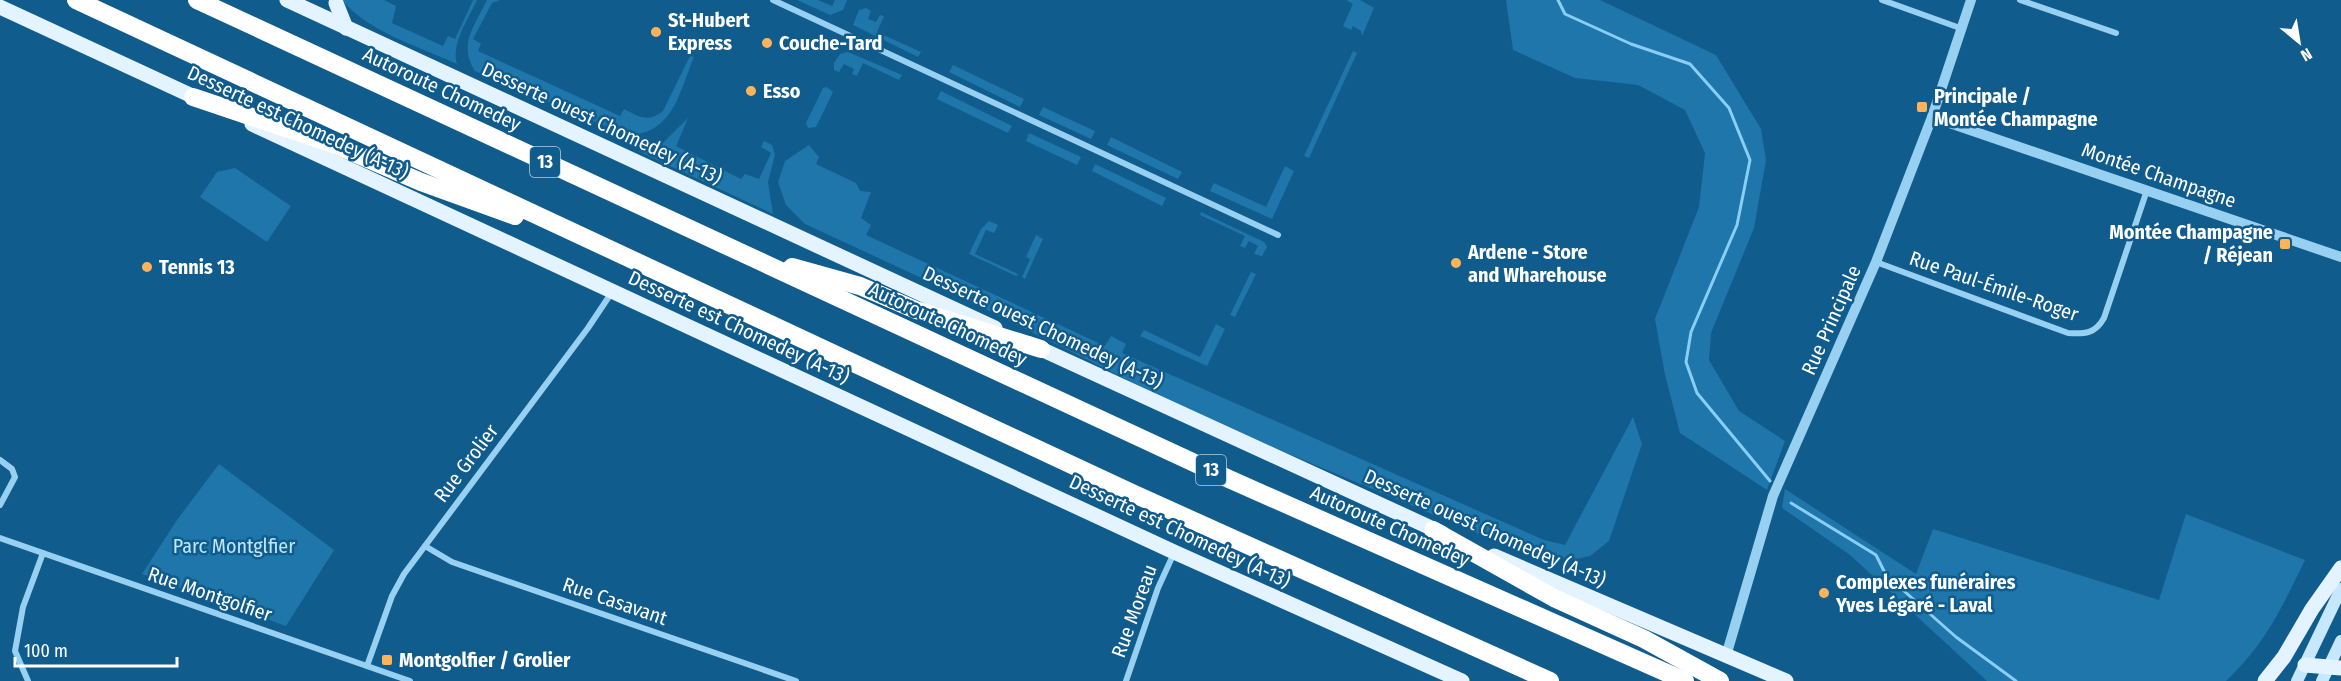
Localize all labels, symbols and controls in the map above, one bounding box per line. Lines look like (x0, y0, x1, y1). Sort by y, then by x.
place label: St-Hubert Express (668, 8, 751, 55)
north arrow (2269, 12, 2329, 72)
marker: St-Hubert Express (649, 25, 663, 39)
place label: Couche-Tard (779, 31, 882, 55)
marker: Couche-Tard (760, 36, 774, 50)
street label: Autoroute Chomedey (359, 42, 525, 136)
text: N (2297, 44, 2315, 65)
street label: Desserte ouest Chomedey (A-13) (478, 57, 726, 189)
street label: Desserte est Chomedey (A-13) (184, 60, 412, 184)
place label: Esso (763, 79, 801, 103)
marker: Esso (744, 84, 758, 98)
place label: Principale / Montée Champagne (1934, 84, 2098, 131)
marker: Principale / Montée Champagne (1915, 100, 1929, 114)
street label: Montée Champagne (2079, 137, 2239, 213)
road number: 13 (530, 147, 560, 177)
place label: Montée Champagne / Réjean (2109, 220, 2273, 267)
marker: Montée Champagne / Réjean (2278, 237, 2292, 251)
place label: Ardene - Store and Wharehouse (1467, 240, 1607, 287)
street label: Rue Paul-Émile-Roger (1906, 246, 2082, 326)
place label: Tennis 13 (159, 255, 235, 279)
marker: Ardene - Store and Wharehouse (1449, 256, 1463, 270)
marker: Tennis 13 (140, 260, 154, 274)
street label: Desserte ouest Chomedey (A-13) (919, 261, 1167, 393)
street label: Rue Principale (1796, 262, 1866, 378)
street label: Desserte est Chomedey (A-13) (625, 265, 853, 389)
street label: Autoroute Chomedey (865, 277, 1031, 371)
street label: Rue Grolier (429, 419, 503, 507)
road number: 13 (1196, 455, 1226, 485)
street label: Desserte ouest Chomedey (A-13) (1360, 464, 1610, 592)
street label: Desserte est Chomedey (A-13) (1066, 469, 1294, 593)
street label: Autoroute Chomedey (1307, 480, 1473, 572)
park label: Parc Montglfier (173, 534, 295, 558)
street label: Rue Moreau (1106, 561, 1162, 661)
street label: Rue Montgolfier (145, 562, 275, 626)
place label: Complexes funéraires Yves Légaré - Laval (1835, 570, 2016, 617)
street label: Rue Casavant (560, 572, 671, 630)
marker: Complexes funéraires Yves Légaré - Laval (1817, 586, 1831, 600)
scale bar (15, 630, 177, 668)
text: 100 m (24, 640, 68, 662)
place label: Montgolfier / Grolier (399, 648, 571, 672)
marker: Montgolfier / Grolier (380, 653, 394, 667)

